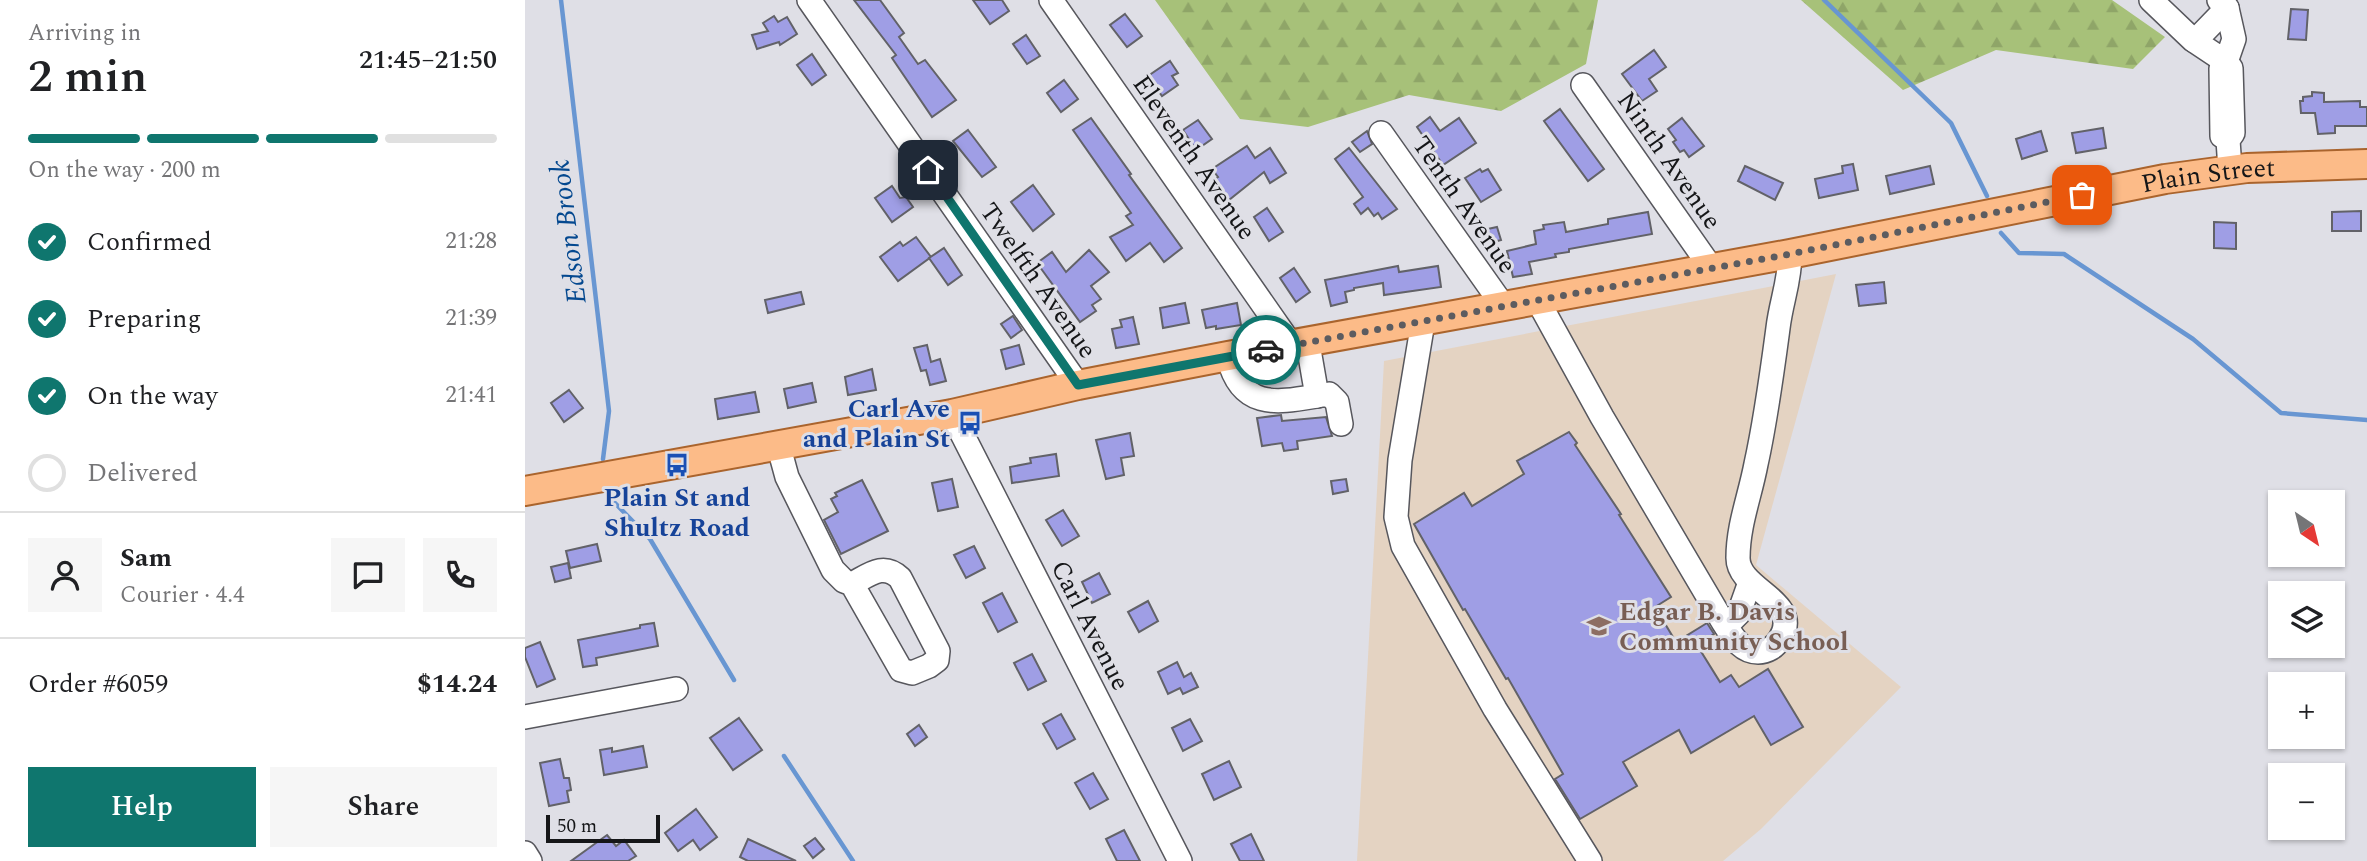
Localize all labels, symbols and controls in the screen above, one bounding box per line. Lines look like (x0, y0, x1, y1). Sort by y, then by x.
text: Arriving in (28, 16, 141, 51)
text: 21:45–21:50 (359, 40, 497, 80)
text: 2 min (28, 42, 147, 112)
street label: Eleventh Avenue (1122, 67, 1266, 249)
street label: Ninth Avenue (1607, 83, 1732, 238)
street label: Tenth Avenue (1402, 127, 1527, 282)
pin (898, 140, 958, 200)
street label: Plain Street (2138, 148, 2276, 204)
icon: home (909, 151, 947, 189)
text: On the way · 200 m (28, 153, 221, 188)
water label: Edson Brook (538, 157, 599, 306)
pin (2052, 165, 2112, 225)
icon: bag (2063, 176, 2101, 214)
street label: Twelfth Avenue (969, 194, 1107, 367)
text: Confirmed (87, 222, 212, 262)
icon: check (28, 223, 66, 261)
text: 21:28 (445, 224, 497, 259)
text: Preparing (87, 299, 201, 339)
icon: check (28, 300, 66, 338)
text: 21:39 (445, 301, 497, 336)
courier (1231, 315, 1301, 385)
icon: car (1247, 331, 1285, 369)
text: On the way (87, 376, 218, 416)
icon: check (28, 377, 66, 415)
text: 21:41 (445, 378, 497, 413)
place label: Carl Ave and Plain St (803, 389, 950, 459)
bus stop icon: Carl Ave and Plain St (956, 409, 984, 437)
bus stop icon: Plain St and Shultz Road (663, 451, 691, 479)
text: Delivered (87, 453, 198, 493)
place label: Plain St and Shultz Road (603, 478, 751, 548)
north arrow (2268, 490, 2345, 567)
map controls (2268, 490, 2345, 840)
button: person (28, 538, 102, 612)
text: Sam (120, 538, 172, 578)
button: chat (331, 538, 405, 612)
button: phone (423, 538, 497, 612)
street label: Carl Avenue (1040, 553, 1140, 698)
text: Courier · 4.4 (120, 578, 245, 613)
button: layers (2268, 581, 2345, 658)
place label: Edgar B. Davis Community School (1619, 592, 1849, 662)
school or university icon: Edgar B. Davis Community School (1585, 612, 1613, 640)
text: Order #6059 (28, 664, 168, 704)
text: $14.24 (417, 664, 497, 704)
button: + (2268, 672, 2345, 749)
button: − (2268, 763, 2345, 840)
button: Help (28, 767, 256, 847)
button: Share (270, 767, 497, 847)
scale bar (546, 812, 660, 844)
text: 50 m (557, 812, 597, 841)

